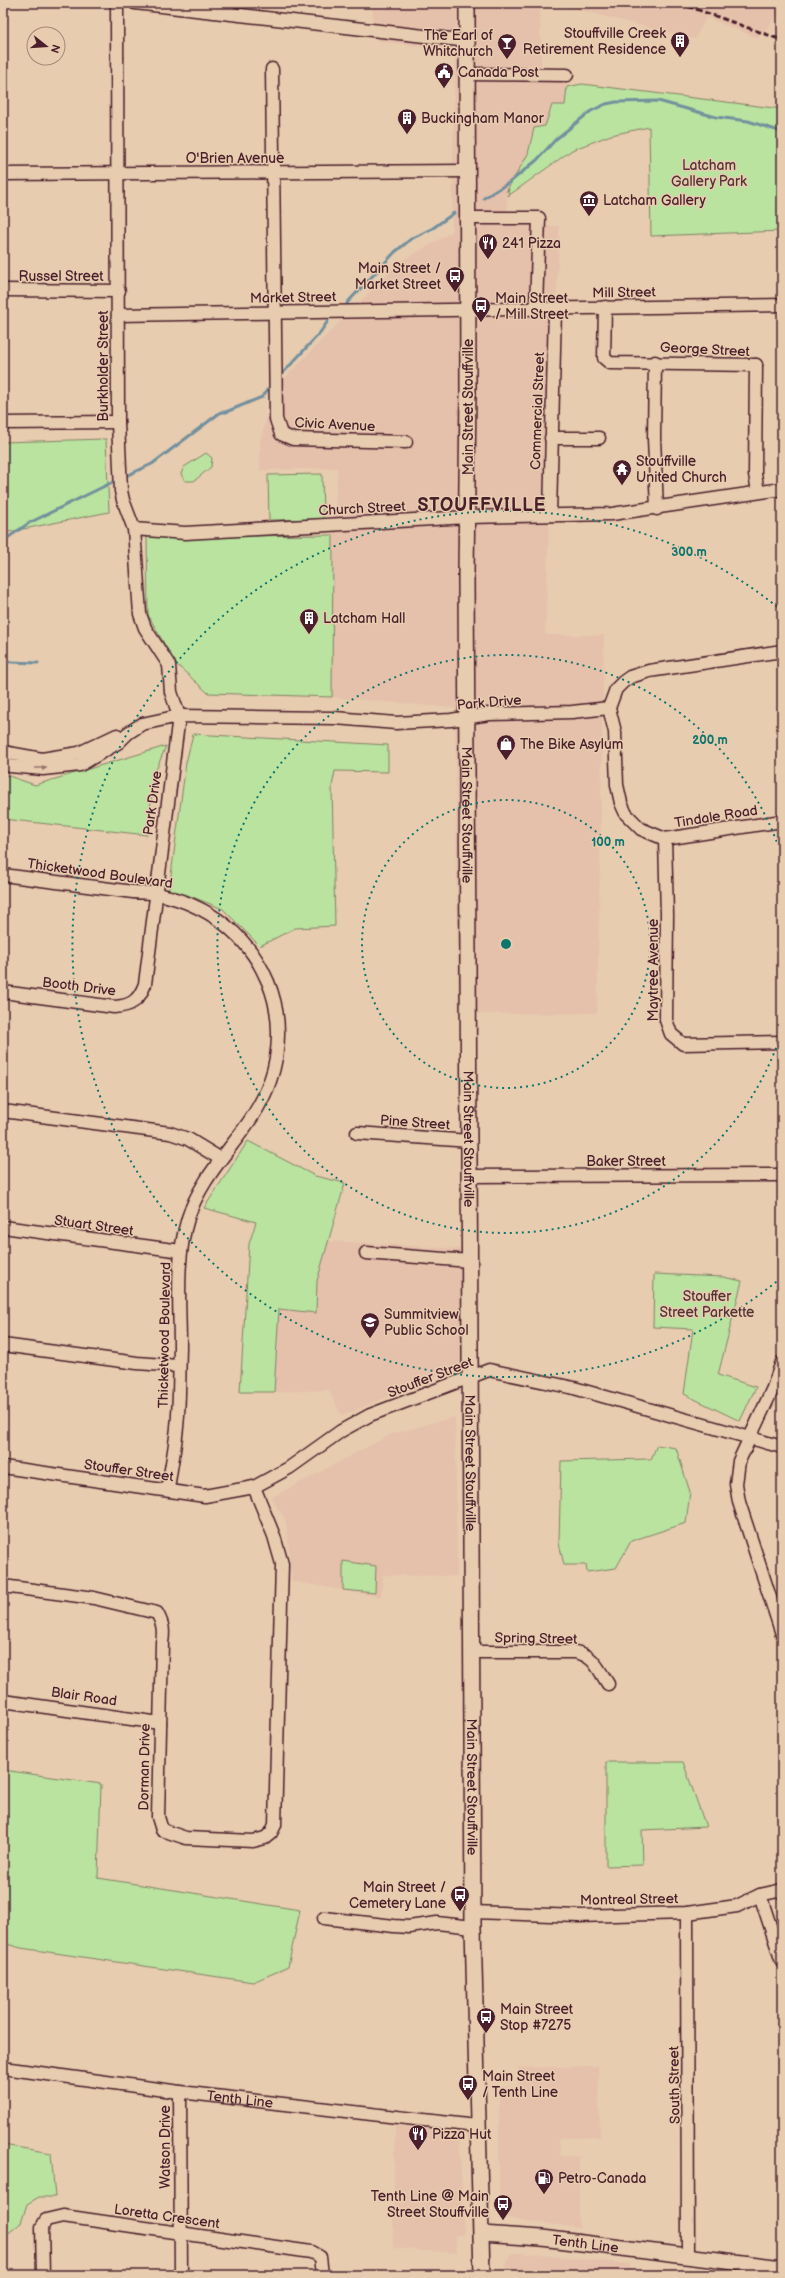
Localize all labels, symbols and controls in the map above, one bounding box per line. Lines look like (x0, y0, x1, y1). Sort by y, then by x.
place label: Stouffville Creek Retirement Residence (523, 25, 666, 58)
north arrow (26, 26, 66, 66)
place label: The Earl of Whitchurch (423, 27, 494, 60)
building icon: Stouffville Creek Retirement Residence (669, 30, 691, 58)
bar icon: The Earl of Whitchurch (496, 32, 518, 60)
text: N (48, 43, 63, 55)
public building icon: Canada Post (433, 61, 455, 89)
place label: Canada Post (458, 64, 540, 81)
building icon: Buckingham Manor (396, 107, 418, 135)
place label: Buckingham Manor (421, 110, 545, 127)
street label: O'Brien Avenue (186, 150, 284, 167)
park label: Latcham Gallery Park (671, 157, 747, 190)
museum icon: Latcham Gallery (578, 189, 600, 217)
place label: Latcham Gallery (603, 192, 707, 209)
restaurant icon: 241 Pizza (477, 232, 499, 260)
place label: 241 Pizza (502, 235, 561, 252)
place label: Main Street / Market Street (355, 260, 442, 293)
bus stop icon: Main Street / Market Street (444, 265, 466, 293)
street label: Russel Street (19, 268, 104, 285)
street label: Mill Street (592, 283, 657, 302)
street label: Market Street (250, 288, 337, 307)
place label: Main Street / Mill Street (495, 290, 569, 323)
bus stop icon: Main Street / Mill Street (470, 295, 492, 323)
street label: Burkholder Street (95, 310, 112, 422)
street label: Main Street Stouffville (460, 339, 477, 475)
street label: George Street (660, 339, 751, 360)
street label: Commercial Street (527, 351, 548, 470)
street label: Civic Avenue (294, 414, 376, 435)
place label: Stouffville United Church (636, 453, 727, 486)
temple icon: Stouffville United Church (611, 458, 633, 486)
district label: STOUFFVILLE (418, 495, 546, 516)
street label: Church Street (318, 498, 407, 519)
text: 300 m (671, 545, 707, 560)
building icon: Latcham Hall (298, 607, 320, 635)
place label: Latcham Hall (323, 610, 405, 627)
street label: Park Drive (456, 691, 522, 714)
shop icon: The Bike Asylum (495, 733, 517, 761)
text: 200 m (692, 733, 728, 748)
place label: The Bike Asylum (520, 736, 623, 753)
street label: Main Street Stouffville (458, 747, 476, 883)
one-way arrow (35, 765, 48, 771)
street label: Park Drive (140, 770, 165, 836)
street label: Tindale Road (673, 802, 759, 831)
text: 100 m (591, 835, 625, 850)
street label: Thicketwood Boulevard (26, 855, 174, 892)
street label: Maytree Avenue (645, 919, 662, 1021)
centre of rings (499, 937, 513, 951)
street label: Booth Drive (41, 974, 117, 999)
street label: Main Street Stouffville (460, 1071, 477, 1207)
street label: Pine Street (379, 1112, 451, 1133)
street label: Baker Street (586, 1153, 666, 1170)
street label: Stuart Street (53, 1212, 135, 1240)
street label: Thicketwood Boulevard (155, 1262, 174, 1408)
park label: Stouffer Street Parkette (660, 1288, 754, 1321)
place label: Summitview Public School (384, 1306, 469, 1339)
school or university icon: Summitview Public School (359, 1311, 381, 1339)
street label: Stouffer Street (385, 1353, 476, 1402)
street label: Main Street Stouffville (461, 1395, 479, 1531)
street label: Stouffer Street (83, 1456, 176, 1485)
street label: Spring Street (494, 1629, 578, 1648)
street label: Blair Road (50, 1683, 118, 1710)
street label: Main Street Stouffville (463, 1719, 481, 1855)
street label: Dorman Drive (135, 1723, 154, 1811)
place label: Main Street / Cemetery Lane (349, 1879, 446, 1912)
bus stop icon: Main Street / Cemetery Lane (449, 1884, 471, 1912)
street label: Montreal Street (580, 1890, 679, 1909)
place label: Main Street Stop #7275 (500, 2001, 574, 2034)
bus stop icon: Main Street Stop #7275 (475, 2006, 497, 2034)
street label: South Street (665, 2045, 684, 2124)
place label: Main Street / Tenth Line (482, 2068, 558, 2101)
bus stop icon: Main Street / Tenth Line (457, 2073, 479, 2101)
street label: Tenth Line (206, 2087, 274, 2112)
street label: Watson Drive (157, 2105, 174, 2189)
restaurant icon: Pizza Hut (407, 2123, 429, 2151)
place label: Pizza Hut (432, 2126, 492, 2143)
fuel station icon: Petro-Canada (533, 2167, 555, 2195)
place label: Petro-Canada (558, 2170, 646, 2187)
place label: Tenth Line @ Main Street Stouffville (371, 2188, 489, 2221)
bus stop icon: Tenth Line @ Main Street Stouffville (492, 2193, 514, 2221)
street label: Loretta Crescent (113, 2201, 222, 2232)
street label: Tenth Line (551, 2231, 620, 2257)

